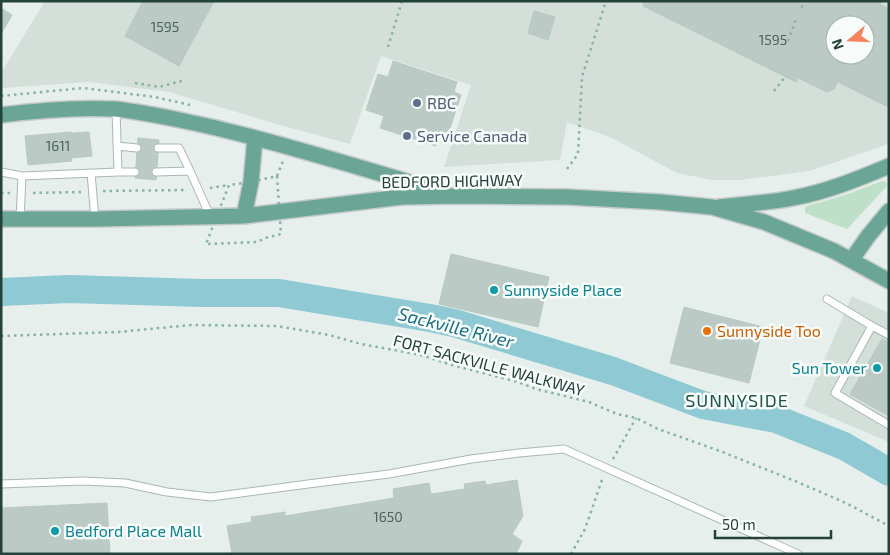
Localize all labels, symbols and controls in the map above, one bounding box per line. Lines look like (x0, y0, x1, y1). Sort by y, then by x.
north arrow (825, 15, 875, 65)
house number: 1595 (151, 18, 179, 35)
house number: 1595 (759, 31, 787, 48)
text: N (828, 37, 847, 52)
place label: RBC (427, 93, 456, 112)
marker: RBC (411, 97, 423, 109)
place label: Service Canada (417, 126, 527, 145)
marker: Service Canada (401, 130, 413, 142)
house number: 1611 (46, 137, 70, 154)
street label: BEDFORD HIGHWAY (381, 170, 523, 191)
place label: Sunnyside Place (504, 280, 622, 299)
marker: Sunnyside Place (488, 284, 500, 296)
water label: Sackville River (396, 302, 517, 352)
place label: Sunnyside Too (717, 321, 821, 340)
marker: Sunnyside Too (701, 325, 713, 337)
street label: FORT SACKVILLE WALKWAY (392, 330, 587, 399)
place label: Sun Tower (792, 358, 868, 377)
marker: Sun Tower (871, 362, 883, 374)
district label: SUNNYSIDE (685, 389, 789, 411)
house number: 1650 (373, 508, 403, 525)
scale bar (715, 508, 831, 540)
text: 50 m (722, 515, 756, 533)
place label: Bedford Place Mall (65, 521, 202, 540)
marker: Bedford Place Mall (49, 525, 61, 537)

